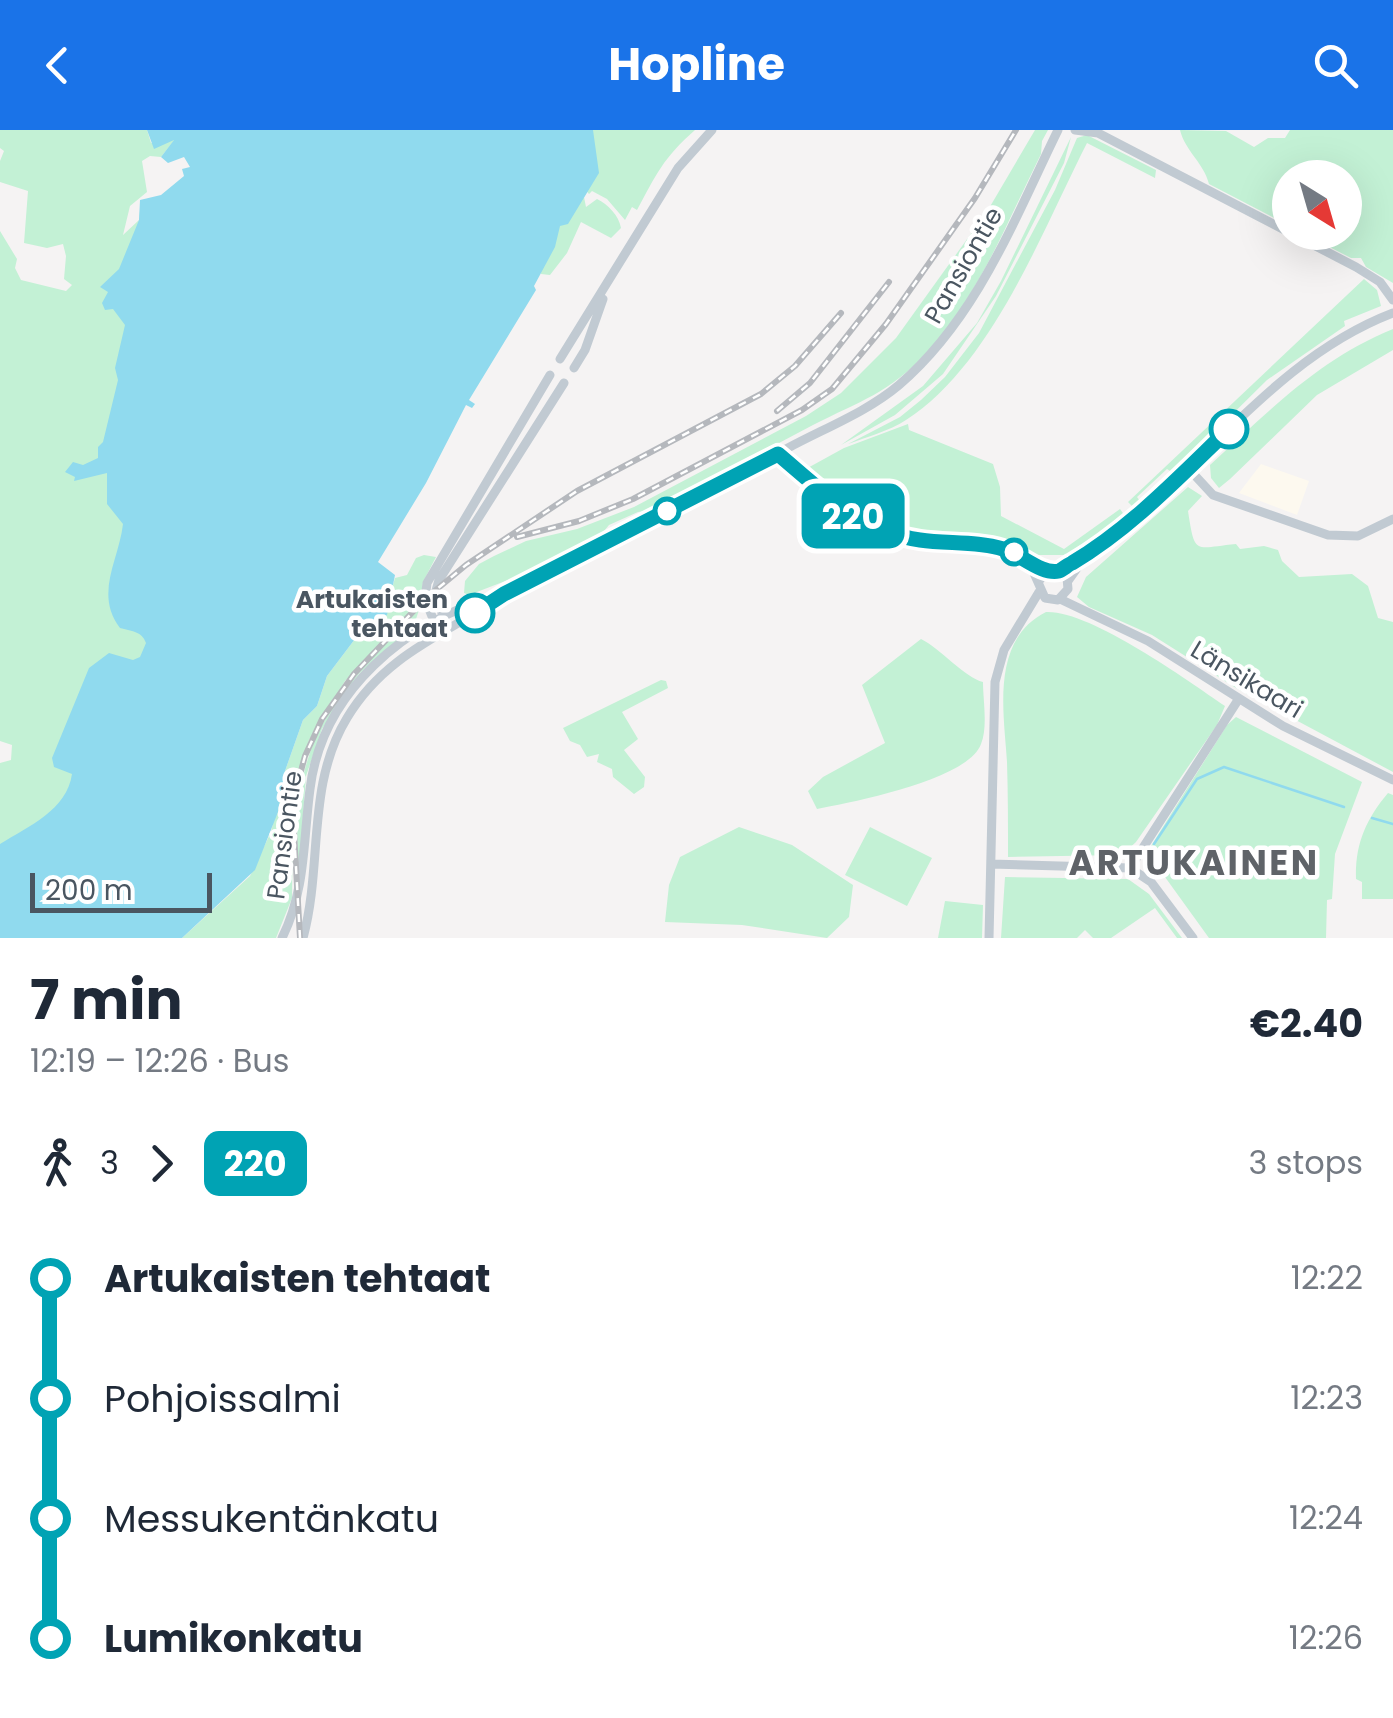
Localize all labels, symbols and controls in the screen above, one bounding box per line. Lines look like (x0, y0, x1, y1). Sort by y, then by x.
text: Hopline (608, 33, 785, 96)
icon: back (30, 38, 85, 93)
icon: search (1308, 38, 1363, 93)
north arrow (1272, 160, 1362, 250)
map controls (1272, 160, 1362, 250)
street label: Pansiontie (916, 200, 1011, 330)
unlabelled marker (1210, 410, 1248, 448)
line badge: 220 (796, 484, 910, 548)
text: 220 (822, 492, 884, 541)
unlabelled marker (654, 498, 680, 524)
unlabelled marker (1001, 539, 1027, 565)
place label: Artukaisten tehtaat (296, 582, 448, 646)
marker: Artukaisten tehtaat (456, 594, 494, 632)
street label: Länsikaari (1184, 632, 1309, 727)
street label: Pansiontie (258, 769, 311, 902)
district label: ARTUKAINEN (1068, 838, 1320, 887)
scale bar (30, 868, 212, 913)
text: 200 m (45, 871, 133, 910)
text: 7 min (30, 961, 183, 1038)
text: €2.40 (1250, 997, 1363, 1050)
text: 12:19 – 12:26 · Bus (30, 1038, 289, 1083)
icon: walk (30, 1136, 85, 1191)
icon: forward (134, 1136, 189, 1191)
text: 220 (224, 1139, 287, 1188)
text: 3 (100, 1140, 119, 1185)
text: 3 stops (1248, 1140, 1363, 1185)
text: Artukaisten tehtaat (104, 1252, 490, 1305)
text: 12:22 (1291, 1255, 1363, 1300)
text: Pohjoissalmi (104, 1372, 341, 1425)
text: 12:23 (1290, 1375, 1363, 1420)
text: Messukentänkatu (104, 1492, 439, 1545)
text: 12:24 (1289, 1495, 1363, 1540)
text: Lumikonkatu (104, 1612, 363, 1665)
text: 12:26 (1289, 1615, 1363, 1660)

